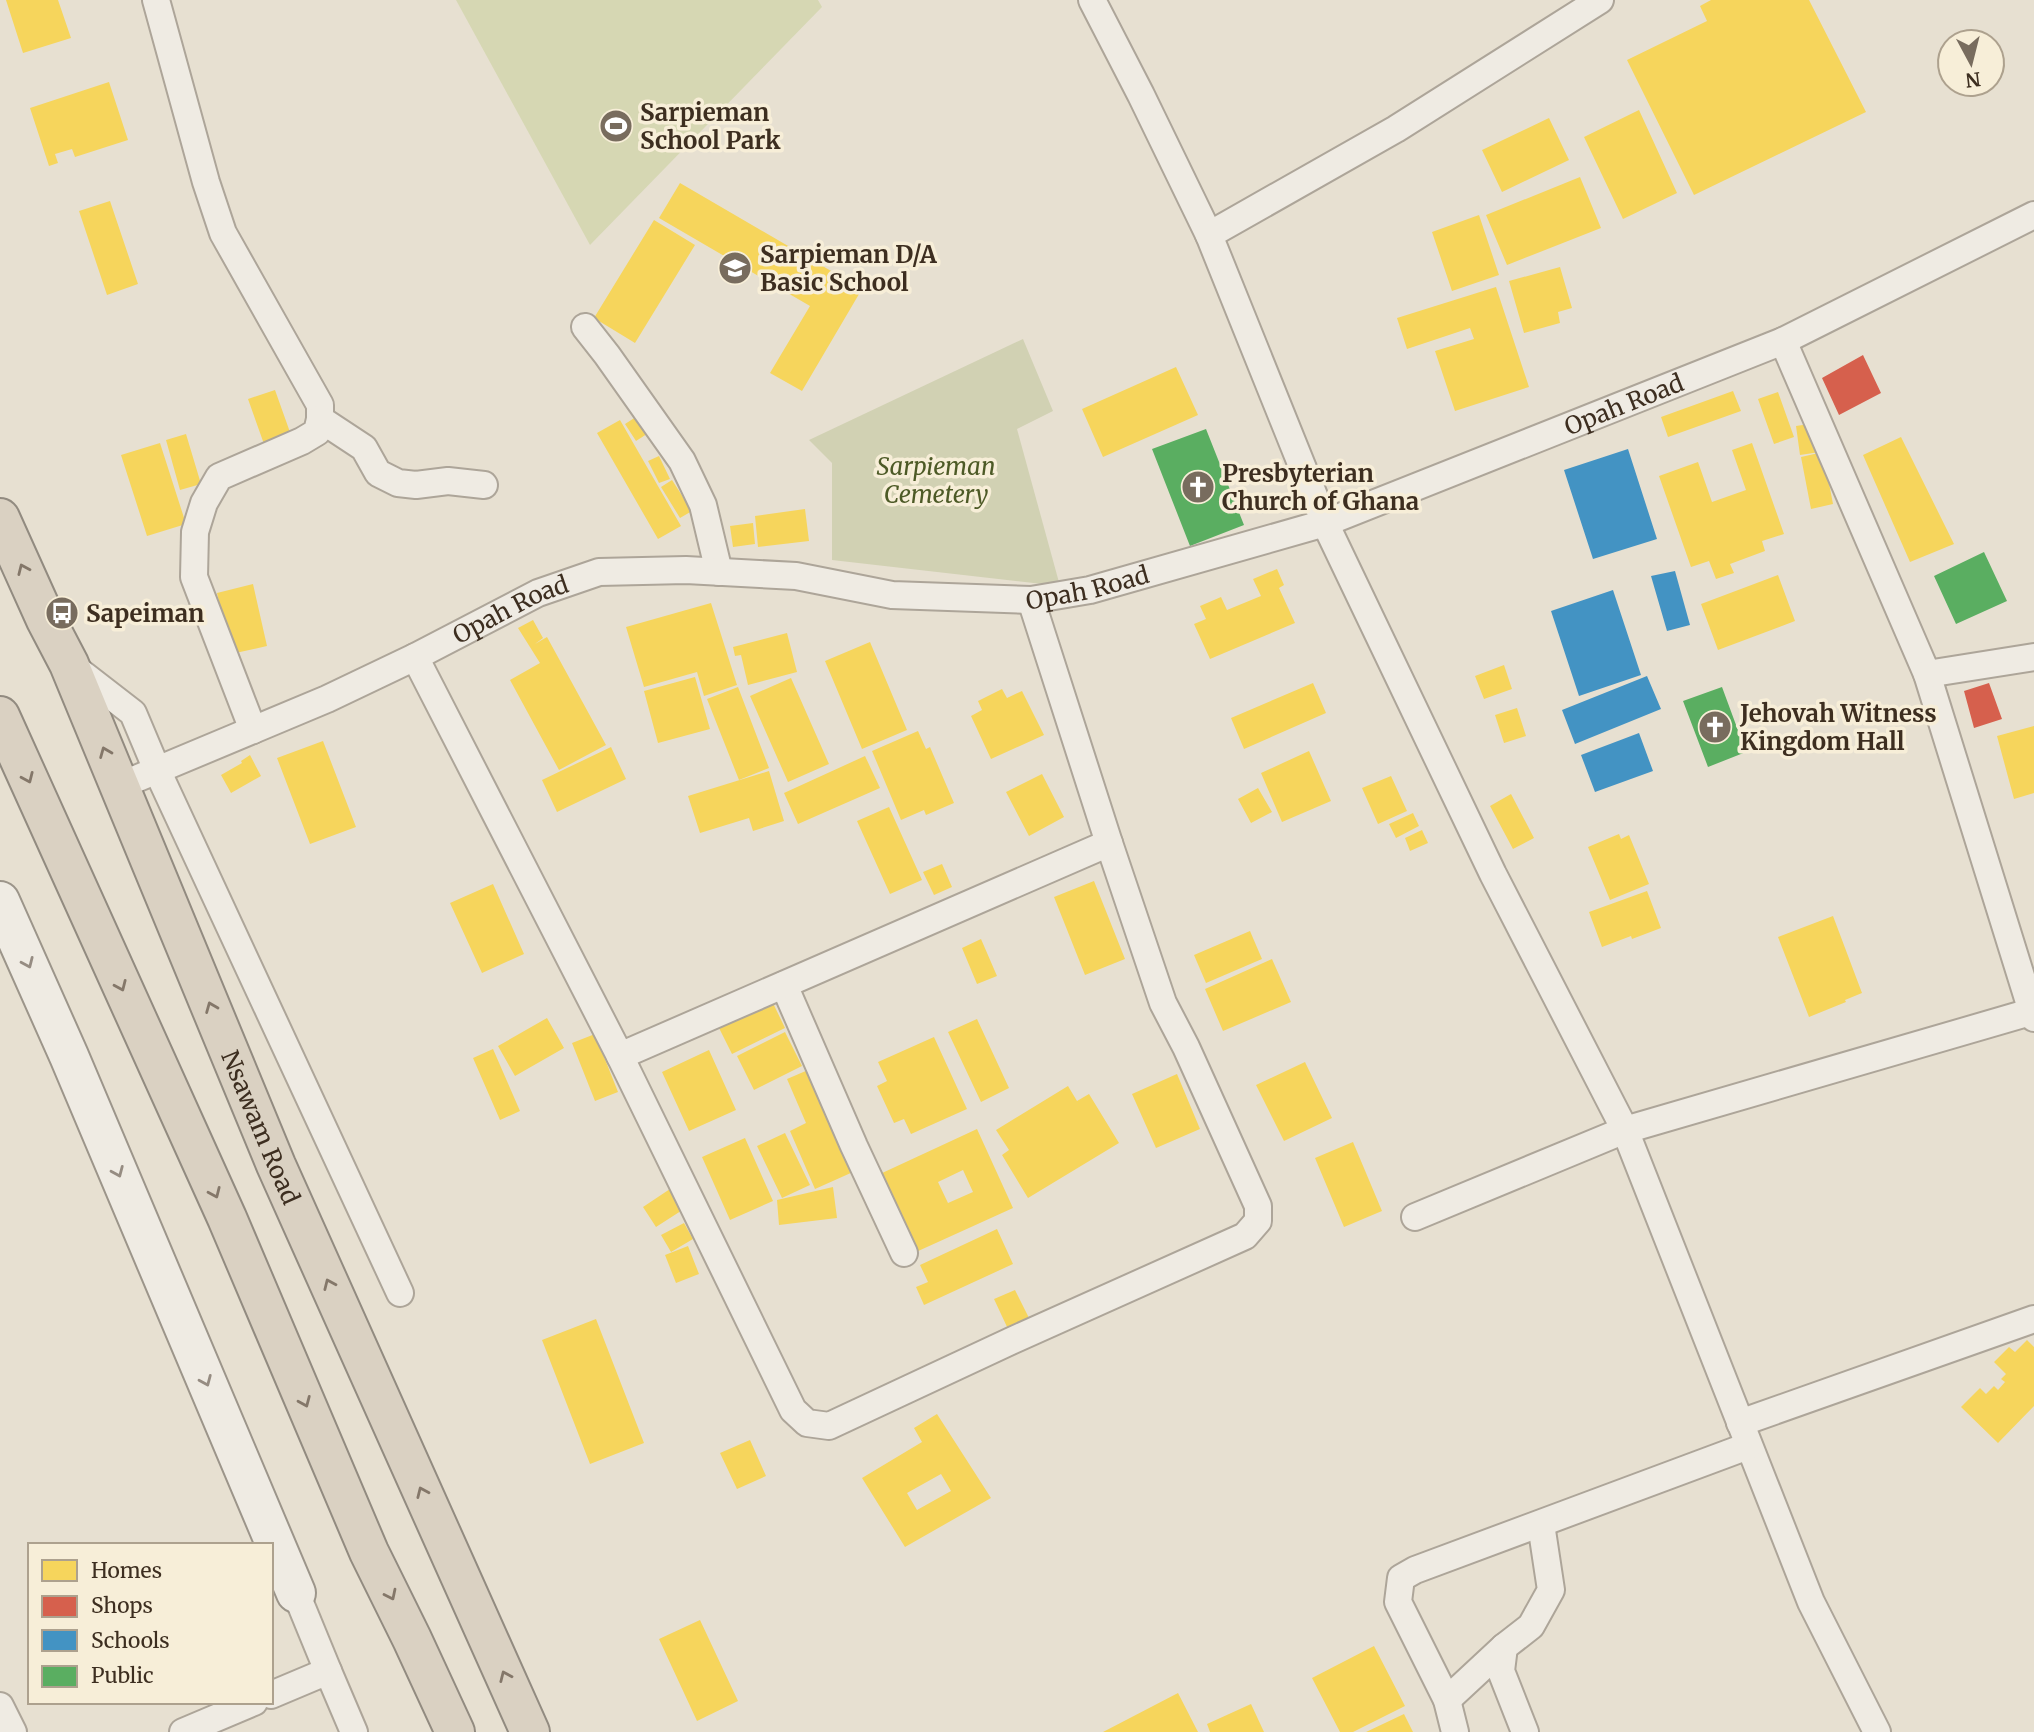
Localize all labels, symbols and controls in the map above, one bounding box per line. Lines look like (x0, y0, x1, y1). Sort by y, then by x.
north arrow (1936, 28, 2006, 98)
text: N (1964, 67, 1982, 93)
place label: Sarpieman School Park (640, 97, 781, 156)
sports icon: Sarpieman School Park (597, 107, 635, 145)
place label: Sarpieman D/A Basic School (760, 239, 938, 298)
school or university icon: Sarpieman D/A Basic School (716, 249, 754, 287)
street label: Opah Road (1560, 367, 1688, 442)
park label: Sarpieman Cemetery (877, 451, 995, 510)
place label: Presbyterian Church of Ghana (1222, 458, 1419, 517)
church icon: Presbyterian Church of Ghana (1179, 468, 1217, 506)
street label: Opah Road (1024, 558, 1152, 616)
one-way arrow (17, 564, 31, 576)
street label: Opah Road (447, 568, 572, 650)
bus stop icon: Sapeiman (43, 594, 81, 632)
place label: Sapeiman (86, 598, 204, 629)
place label: Jehovah Witness Kingdom Hall (1739, 698, 1937, 757)
church icon: Jehovah Witness Kingdom Hall (1696, 708, 1734, 746)
one-way arrow (100, 747, 114, 759)
one-way arrow (20, 771, 34, 783)
one-way arrow (20, 956, 34, 968)
one-way arrow (113, 978, 127, 991)
one-way arrow (206, 1002, 220, 1014)
street label: Nsawam Road (215, 1046, 307, 1209)
one-way arrow (110, 1164, 124, 1177)
one-way arrow (207, 1186, 221, 1198)
one-way arrow (323, 1279, 337, 1292)
one-way arrow (198, 1375, 212, 1387)
one-way arrow (297, 1395, 311, 1407)
one-way arrow (416, 1487, 430, 1499)
legend (28, 1543, 273, 1704)
text: Homes (91, 1557, 162, 1584)
one-way arrow (382, 1588, 396, 1600)
text: Shops (91, 1592, 153, 1619)
text: Schools (91, 1627, 170, 1654)
text: Public (91, 1662, 154, 1689)
one-way arrow (499, 1671, 513, 1683)

